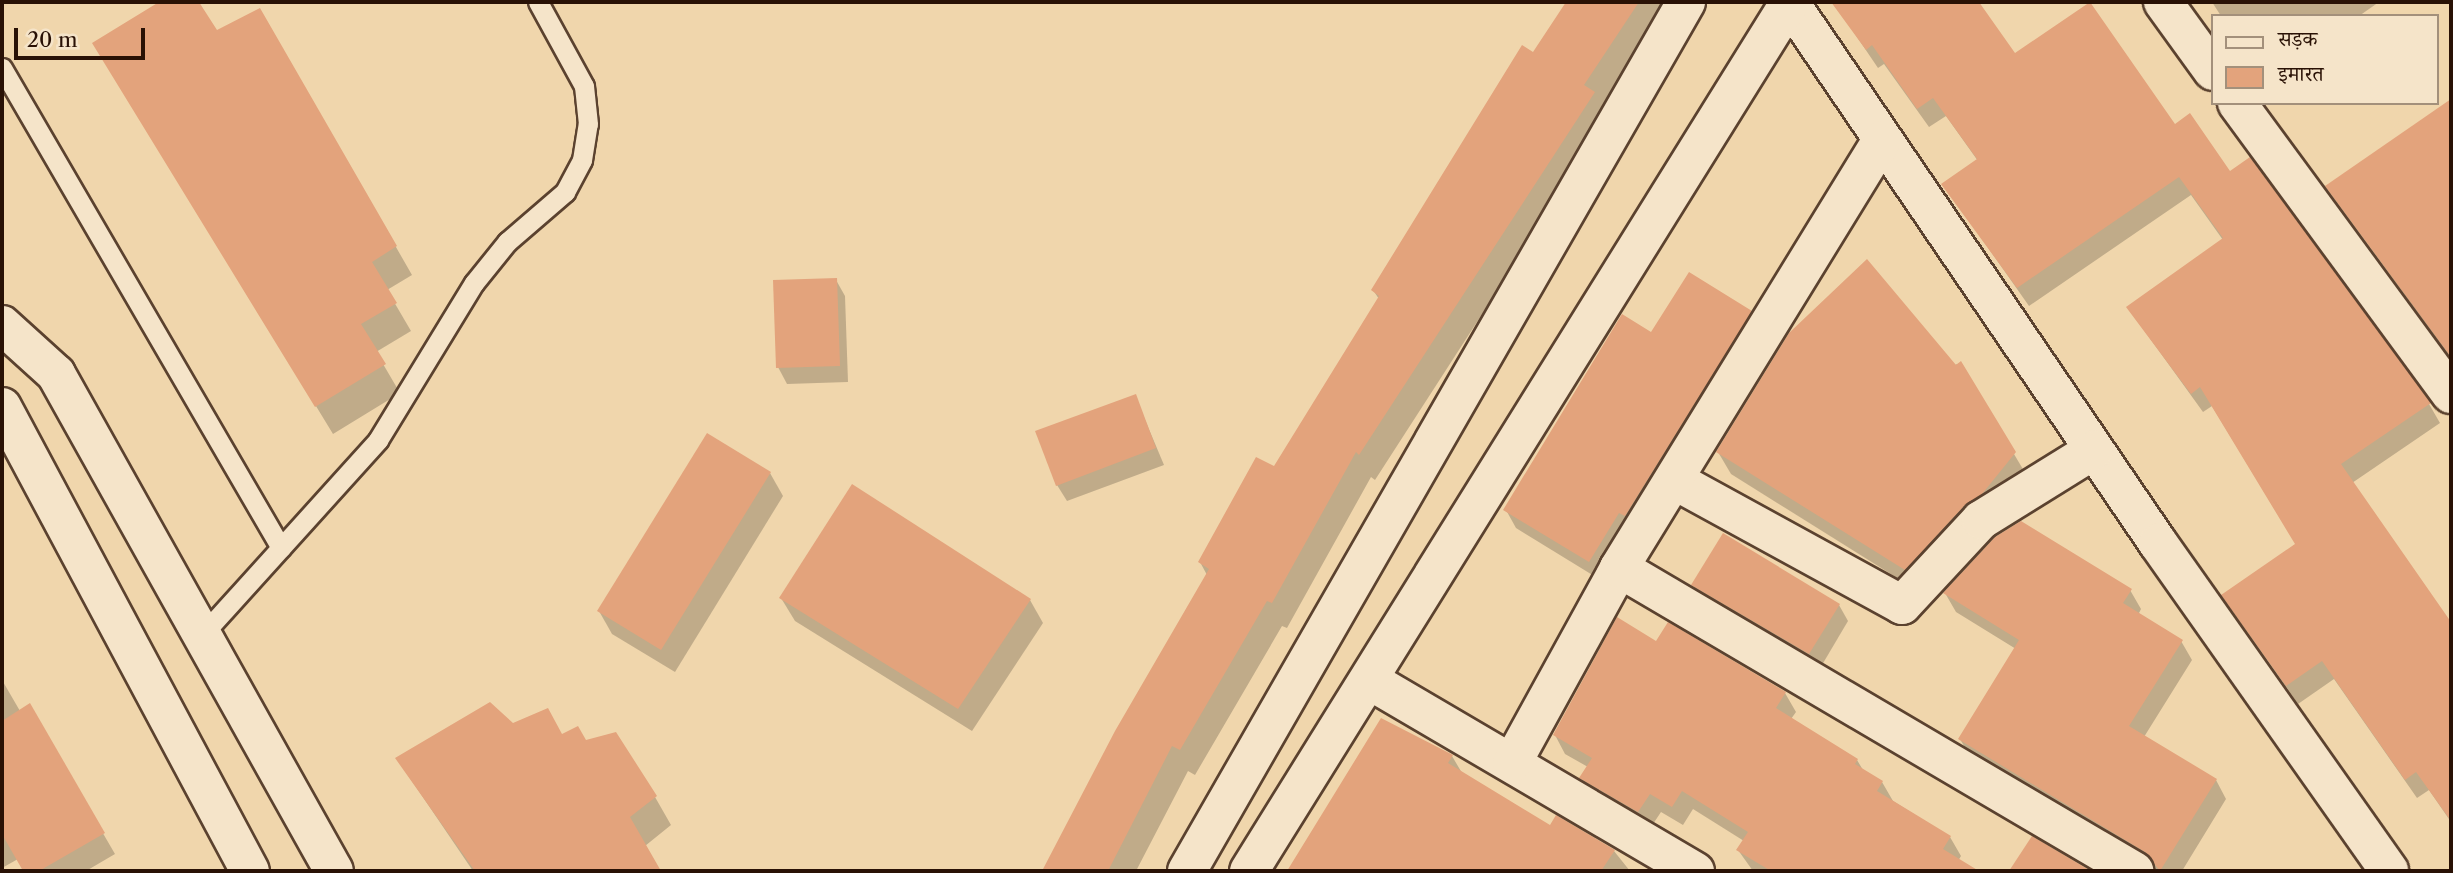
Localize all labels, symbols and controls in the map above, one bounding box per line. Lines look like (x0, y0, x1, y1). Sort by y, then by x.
scale bar (18, 14, 149, 58)
legend (2212, 14, 2439, 105)
text: सड़क (2278, 26, 2317, 51)
text: 20 m (27, 27, 78, 52)
text: इमारत (2278, 61, 2324, 86)

